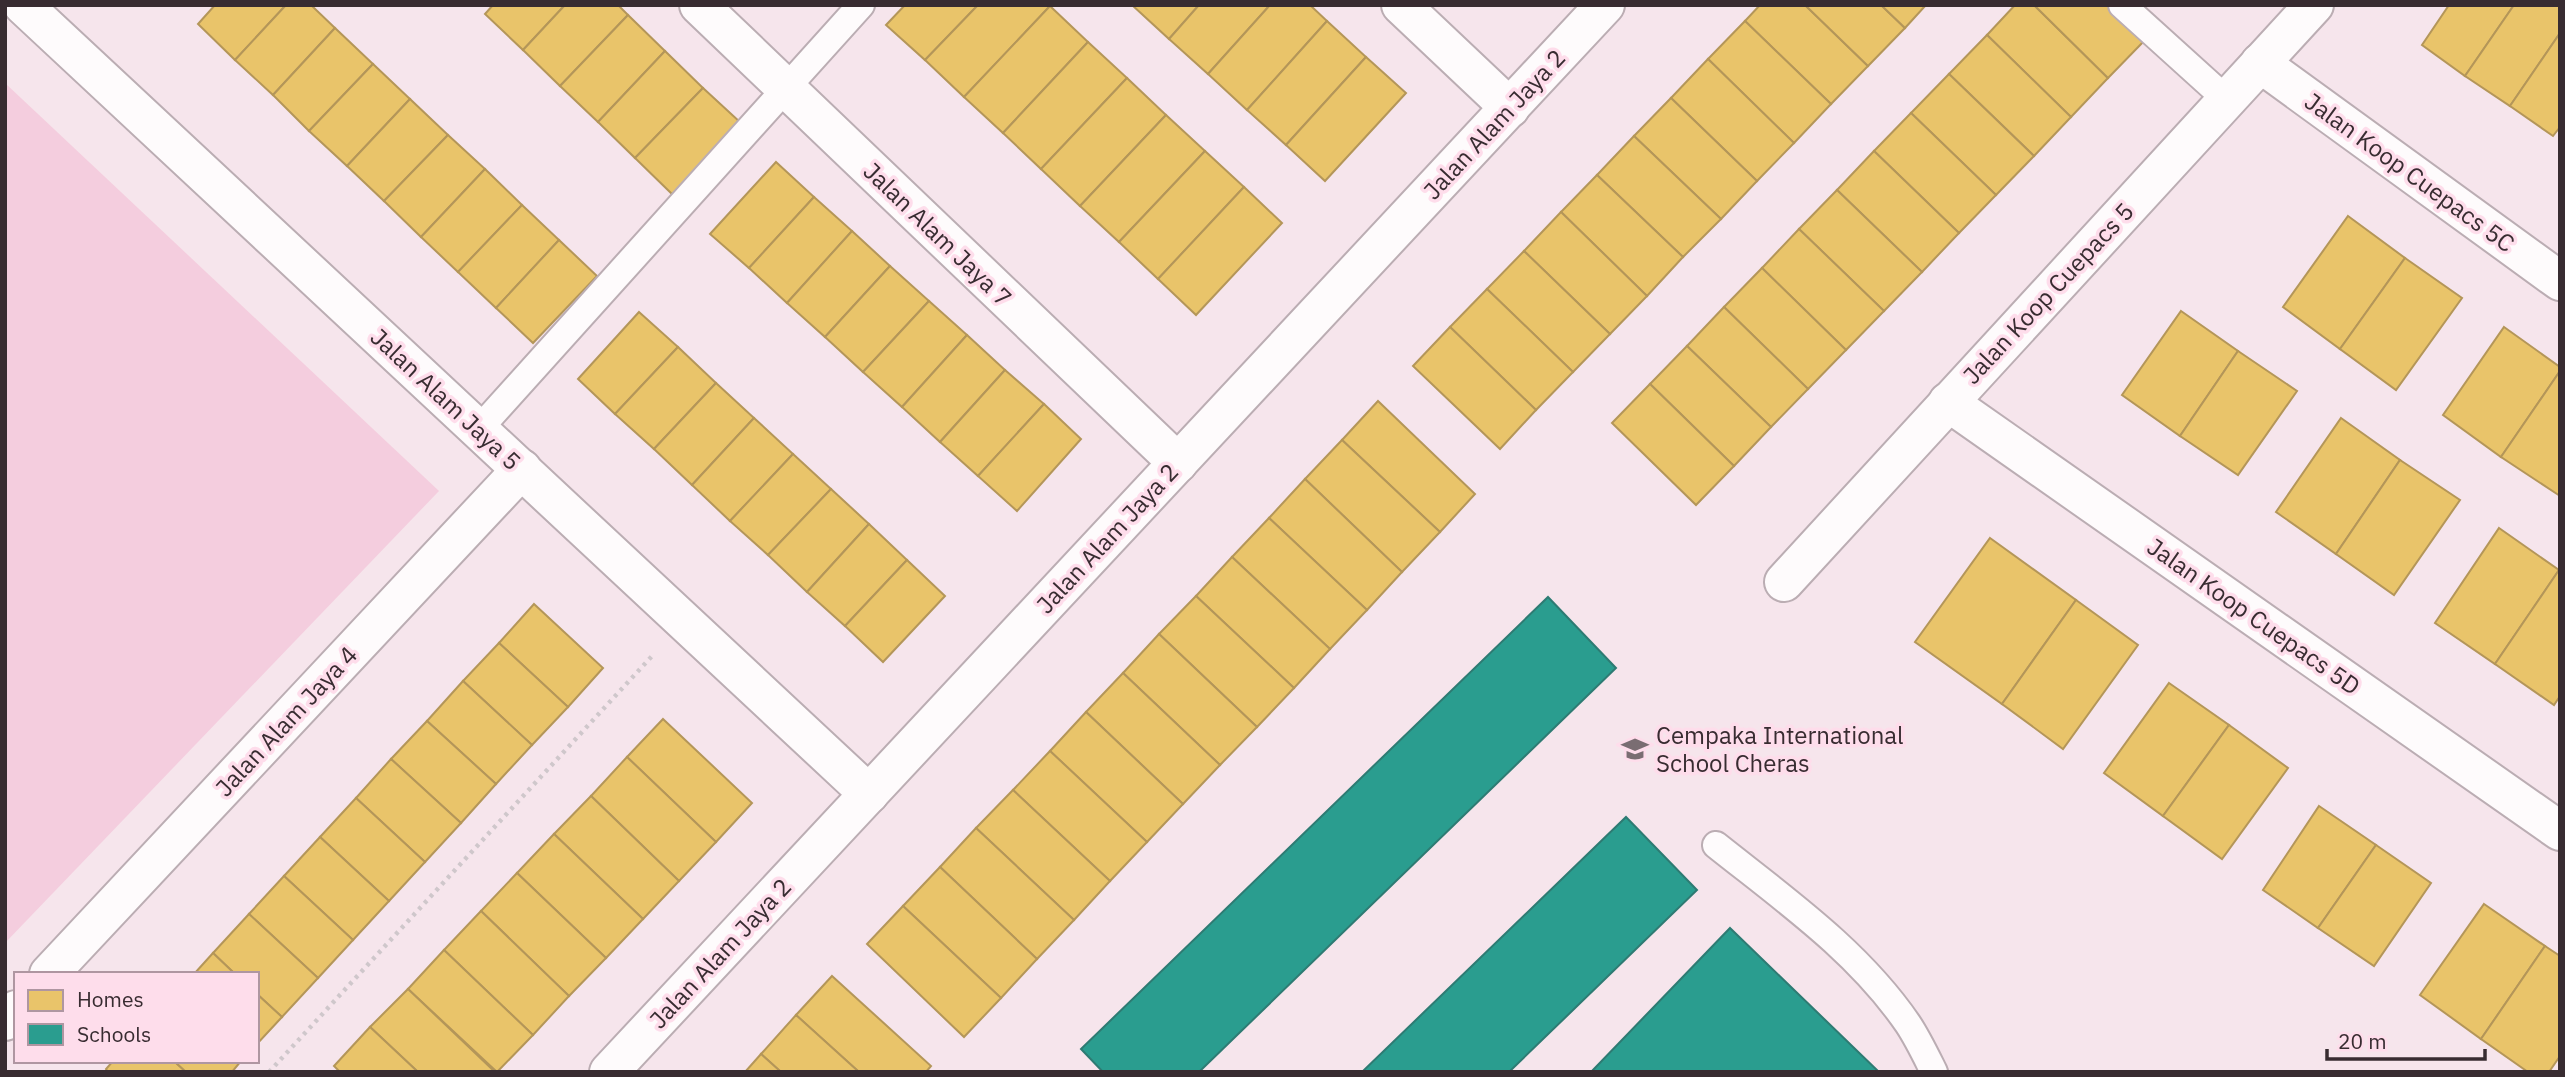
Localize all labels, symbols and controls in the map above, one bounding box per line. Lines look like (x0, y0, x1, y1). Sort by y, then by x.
street label: Jalan Alam Jaya 2 (1416, 42, 1572, 206)
street label: Jalan Koop Cuepacs 5C (2299, 85, 2521, 259)
street label: Jalan Alam Jaya 7 (857, 155, 1019, 313)
street label: Jalan Koop Cuepacs 5 (1955, 195, 2141, 391)
street label: Jalan Alam Jaya 5 (364, 321, 528, 477)
street label: Jalan Alam Jaya 2 (1029, 456, 1185, 620)
street label: Jalan Koop Cuepacs 5D (2141, 530, 2367, 702)
street label: Jalan Alam Jaya 4 (208, 639, 364, 803)
place label: Cempaka International School Cheras (1656, 719, 1904, 779)
school or university icon: Cempaka International School Cheras (1620, 734, 1650, 764)
street label: Jalan Alam Jaya 2 (642, 871, 798, 1035)
legend (14, 972, 259, 1063)
text: Homes (77, 985, 144, 1013)
scale bar (2327, 1018, 2484, 1062)
text: Schools (77, 1020, 151, 1048)
text: 20 m (2338, 1027, 2387, 1055)

